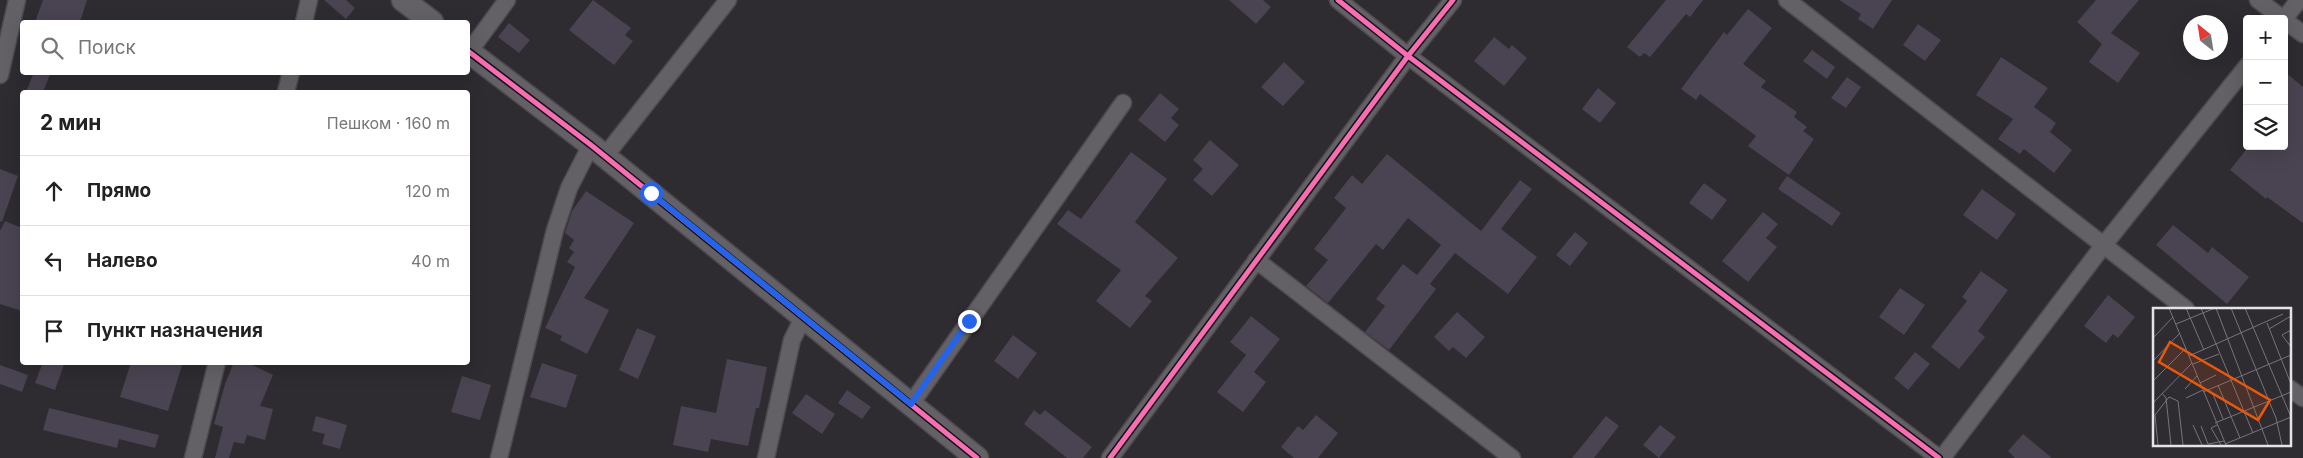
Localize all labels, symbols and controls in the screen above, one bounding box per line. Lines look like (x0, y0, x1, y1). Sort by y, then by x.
north arrow (2183, 15, 2228, 60)
map controls (2243, 15, 2288, 150)
button: + (2243, 15, 2288, 60)
search box (20, 20, 470, 75)
icon: search (38, 34, 66, 62)
text: Поиск (78, 36, 136, 59)
button: − (2243, 60, 2288, 105)
button: layers (2243, 105, 2288, 150)
text: 2 мин (40, 110, 101, 135)
text: Пешком · 160 m (327, 113, 450, 133)
icon: ahead (40, 177, 68, 205)
text: Прямо (87, 179, 151, 202)
text: 120 m (405, 181, 450, 201)
route start (640, 182, 663, 205)
icon: left (40, 247, 68, 275)
text: Налево (87, 249, 158, 272)
text: 40 m (411, 251, 450, 271)
inset map (2153, 308, 2290, 446)
route end (958, 310, 981, 333)
icon: arrive (40, 317, 68, 345)
text: Пункт назначения (87, 319, 263, 342)

